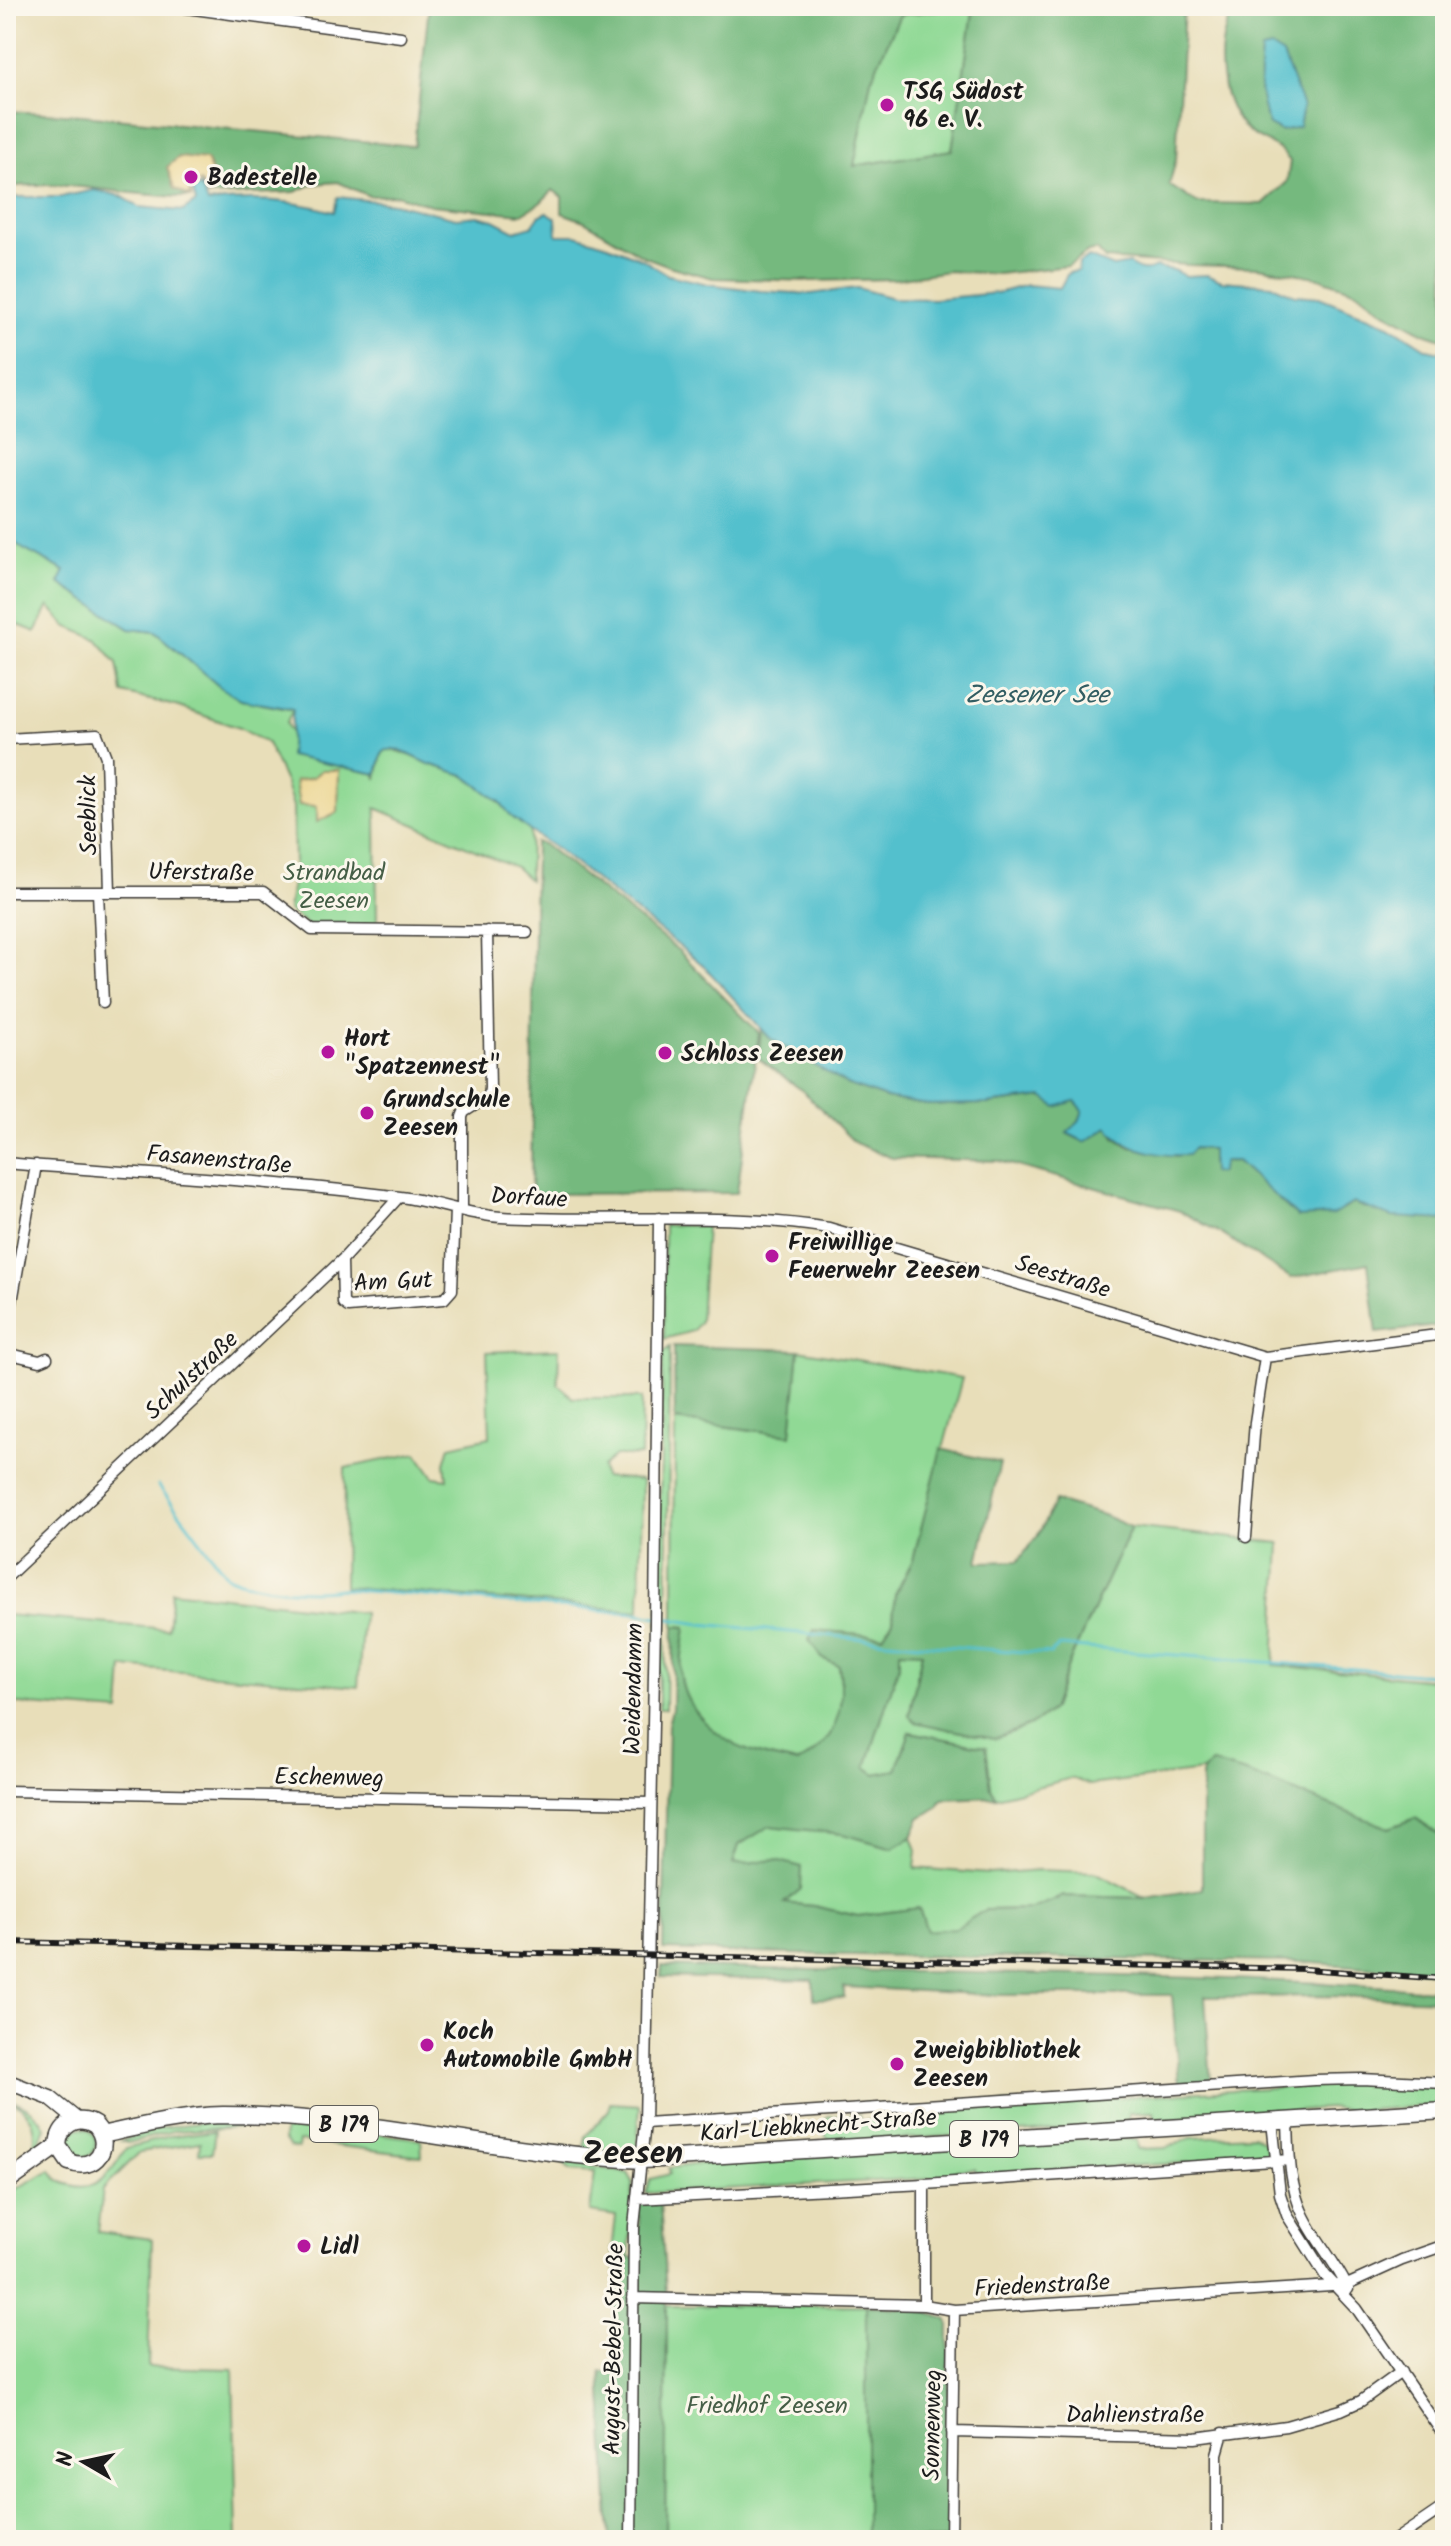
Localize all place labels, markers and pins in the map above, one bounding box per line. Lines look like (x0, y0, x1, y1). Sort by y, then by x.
place label: TSG Südost 96 e. V. (903, 73, 1025, 140)
marker: TSG Südost 96 e. V. (878, 96, 896, 114)
place label: Badestelle (207, 159, 317, 198)
marker: Badestelle (182, 168, 200, 186)
place label: Hort "Spatzennest" (344, 1020, 500, 1087)
place label: Schloss Zeesen (681, 1035, 844, 1074)
marker: Hort "Spatzennest" (319, 1043, 337, 1061)
marker: Schloss Zeesen (656, 1044, 674, 1062)
place label: Grundschule Zeesen (383, 1081, 510, 1148)
marker: Grundschule Zeesen (358, 1104, 376, 1122)
place label: Freiwillige Feuerwehr Zeesen (788, 1224, 980, 1291)
marker: Freiwillige Feuerwehr Zeesen (763, 1247, 781, 1265)
place label: Koch Automobile GmbH (443, 2013, 633, 2080)
place label: Zweigbibliothek Zeesen (913, 2032, 1081, 2099)
marker: Koch Automobile GmbH (418, 2036, 436, 2054)
marker: Zweigbibliothek Zeesen (888, 2055, 906, 2073)
place label: Lidl (320, 2228, 359, 2267)
marker: Lidl (295, 2237, 313, 2255)

